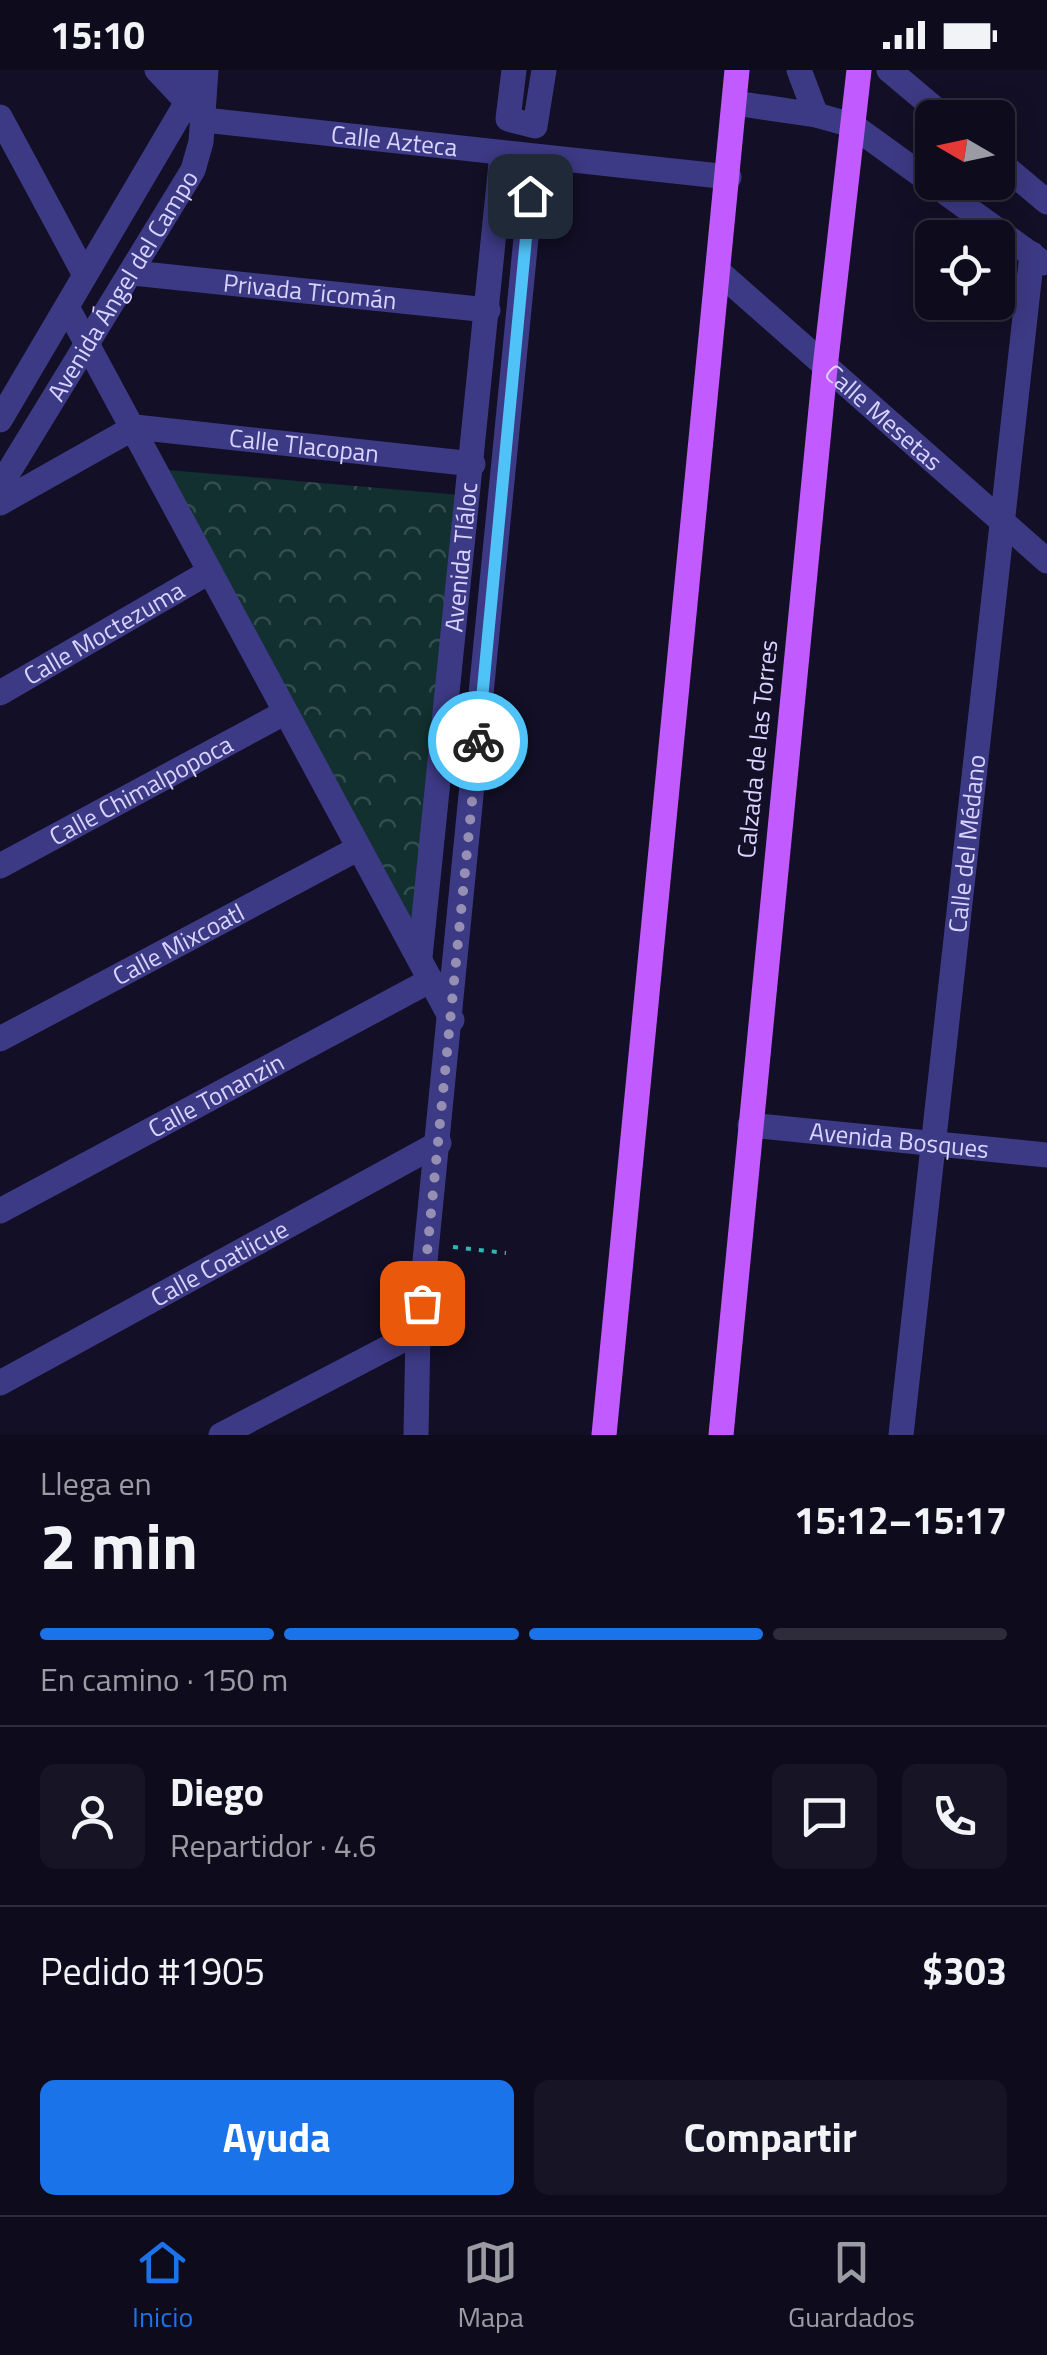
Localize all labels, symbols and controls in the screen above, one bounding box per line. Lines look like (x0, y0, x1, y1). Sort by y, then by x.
text: 15:10 (50, 6, 145, 64)
north arrow (915, 100, 1015, 200)
map controls (915, 100, 1015, 320)
street label: Calle Azteca (329, 115, 460, 166)
pin (488, 154, 573, 239)
street label: Avenida Ángel del Campo (37, 163, 208, 408)
icon: home (503, 169, 558, 224)
button: locate (915, 220, 1015, 320)
street label: Privada Ticomán (221, 264, 399, 319)
street label: Calle Mesetas (816, 354, 951, 480)
street label: Calle Tlacopan (227, 418, 381, 473)
street label: Avenida Tláloc (434, 480, 487, 634)
street label: Calle Moctezuma (16, 571, 192, 695)
street label: Calzada de las Torres (727, 638, 787, 860)
courier (428, 691, 528, 791)
icon: bike (451, 714, 506, 769)
street label: Calle Chimalpopoca (42, 725, 240, 855)
street label: Calle del Médano (938, 753, 995, 935)
street label: Calle Mixcoatl (106, 893, 251, 995)
street label: Calle Tonanzin (141, 1043, 291, 1147)
street label: Avenida Bosques (808, 1112, 991, 1168)
street label: Calle Coatlicue (144, 1210, 295, 1316)
pin (380, 1261, 465, 1346)
icon: bag (395, 1276, 450, 1331)
text: Llega en (40, 1459, 152, 1507)
text: 15:12–15:17 (794, 1491, 1007, 1549)
text: 2 min (40, 1495, 198, 1594)
text: En camino · 150 m (40, 1655, 288, 1703)
text: Diego (170, 1763, 264, 1821)
button: person (40, 1764, 145, 1869)
button: chat (772, 1764, 877, 1869)
button: phone (902, 1764, 1007, 1869)
text: Repartidor · 4.6 (170, 1821, 376, 1869)
text: Pedido #1905 (40, 1942, 265, 2000)
text: $303 (922, 1942, 1007, 2000)
button: Ayuda (40, 2080, 514, 2195)
button: Compartir (534, 2080, 1007, 2195)
tab: Inicio (132, 2235, 193, 2338)
tab: Mapa (457, 2235, 524, 2338)
tab: Guardados (788, 2235, 915, 2338)

